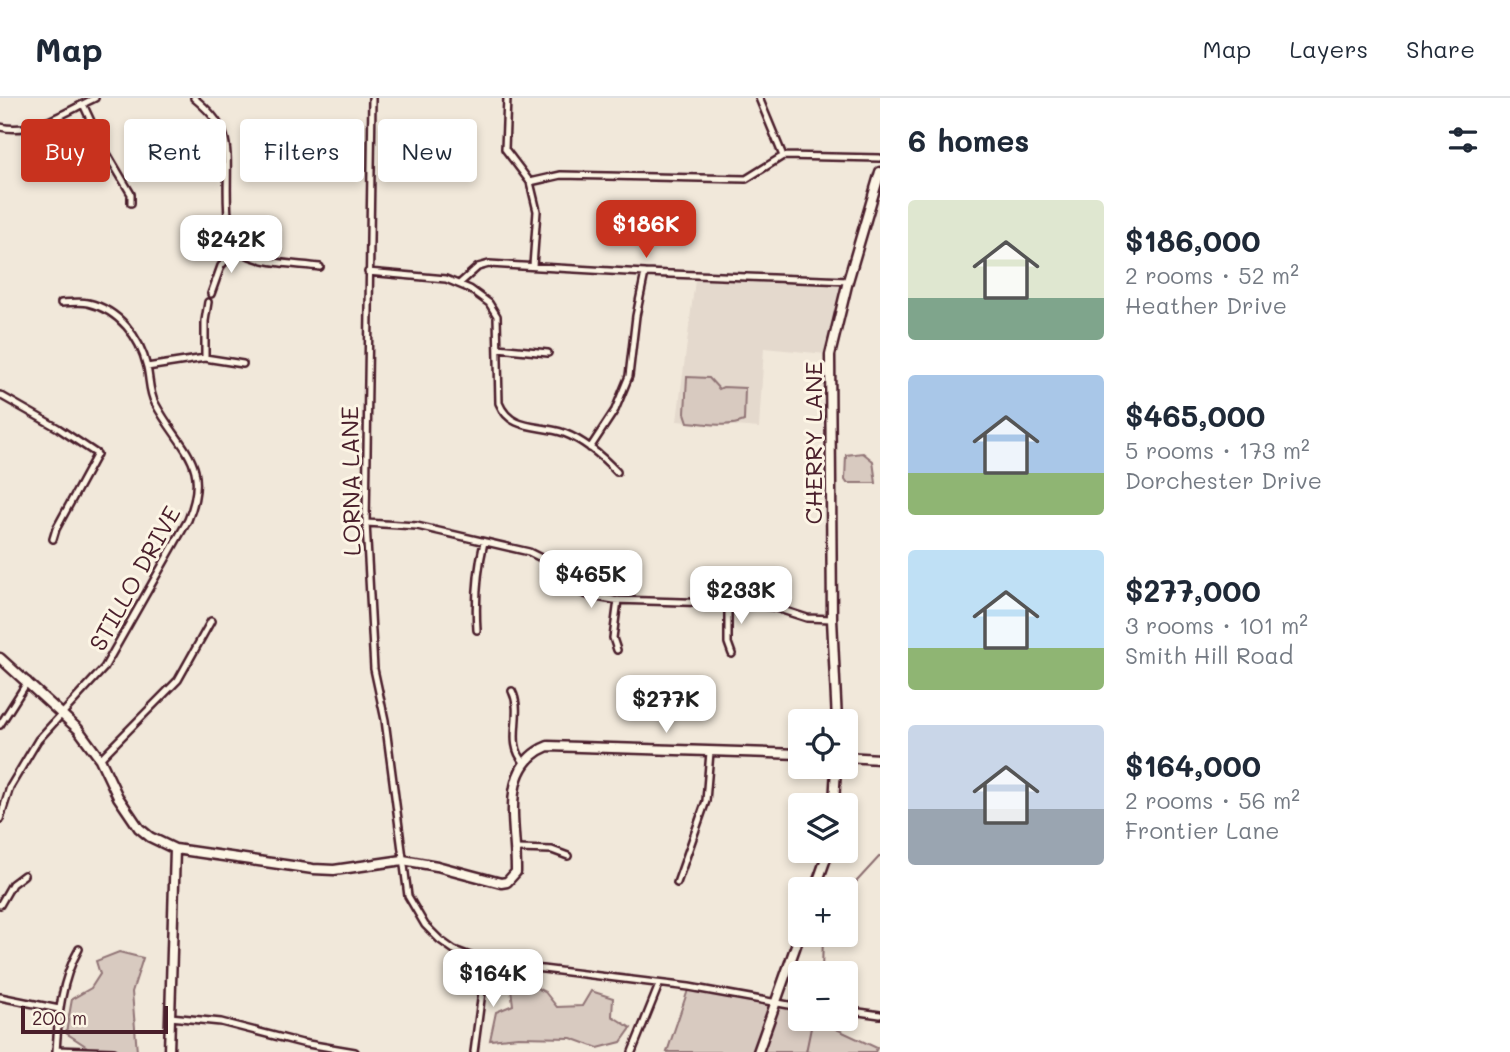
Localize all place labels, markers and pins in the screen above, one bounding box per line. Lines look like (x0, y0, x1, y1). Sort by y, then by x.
pin: $186K (597, 200, 695, 260)
pin: $242K (182, 216, 280, 275)
pin: $465K (542, 550, 640, 610)
pin: $233K (692, 566, 790, 626)
pin: $277K (617, 676, 715, 735)
pin: $164K (444, 950, 542, 1009)

